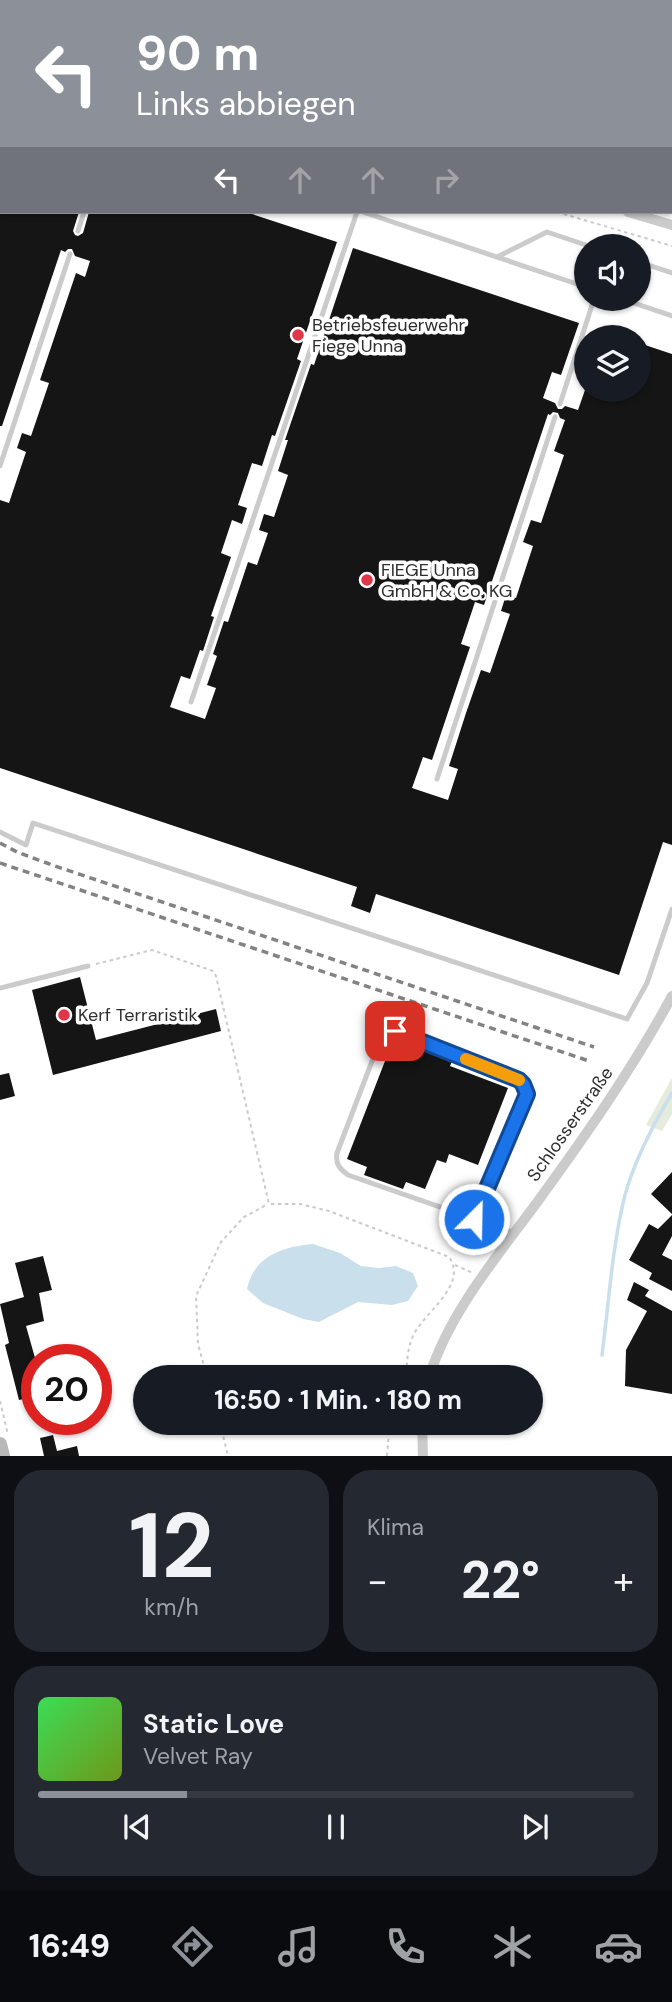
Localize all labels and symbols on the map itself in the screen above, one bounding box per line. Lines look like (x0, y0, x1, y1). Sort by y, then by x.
place label: Betriebsfeuerwehr Fiege Unna (312, 313, 465, 358)
marker: Betriebsfeuerwehr Fiege Unna (290, 327, 306, 343)
place label: FIEGE Unna GmbH & Co. KG (381, 558, 512, 603)
marker: FIEGE Unna GmbH & Co. KG (359, 572, 375, 588)
pin (365, 1001, 425, 1061)
place label: Kerf Terraristik (78, 1003, 198, 1027)
marker: Kerf Terraristik (56, 1007, 72, 1023)
street label: Schlosserstraße (522, 1062, 618, 1186)
position arrow (437, 1182, 511, 1256)
speed limit sign: 20 (21, 1344, 112, 1435)

